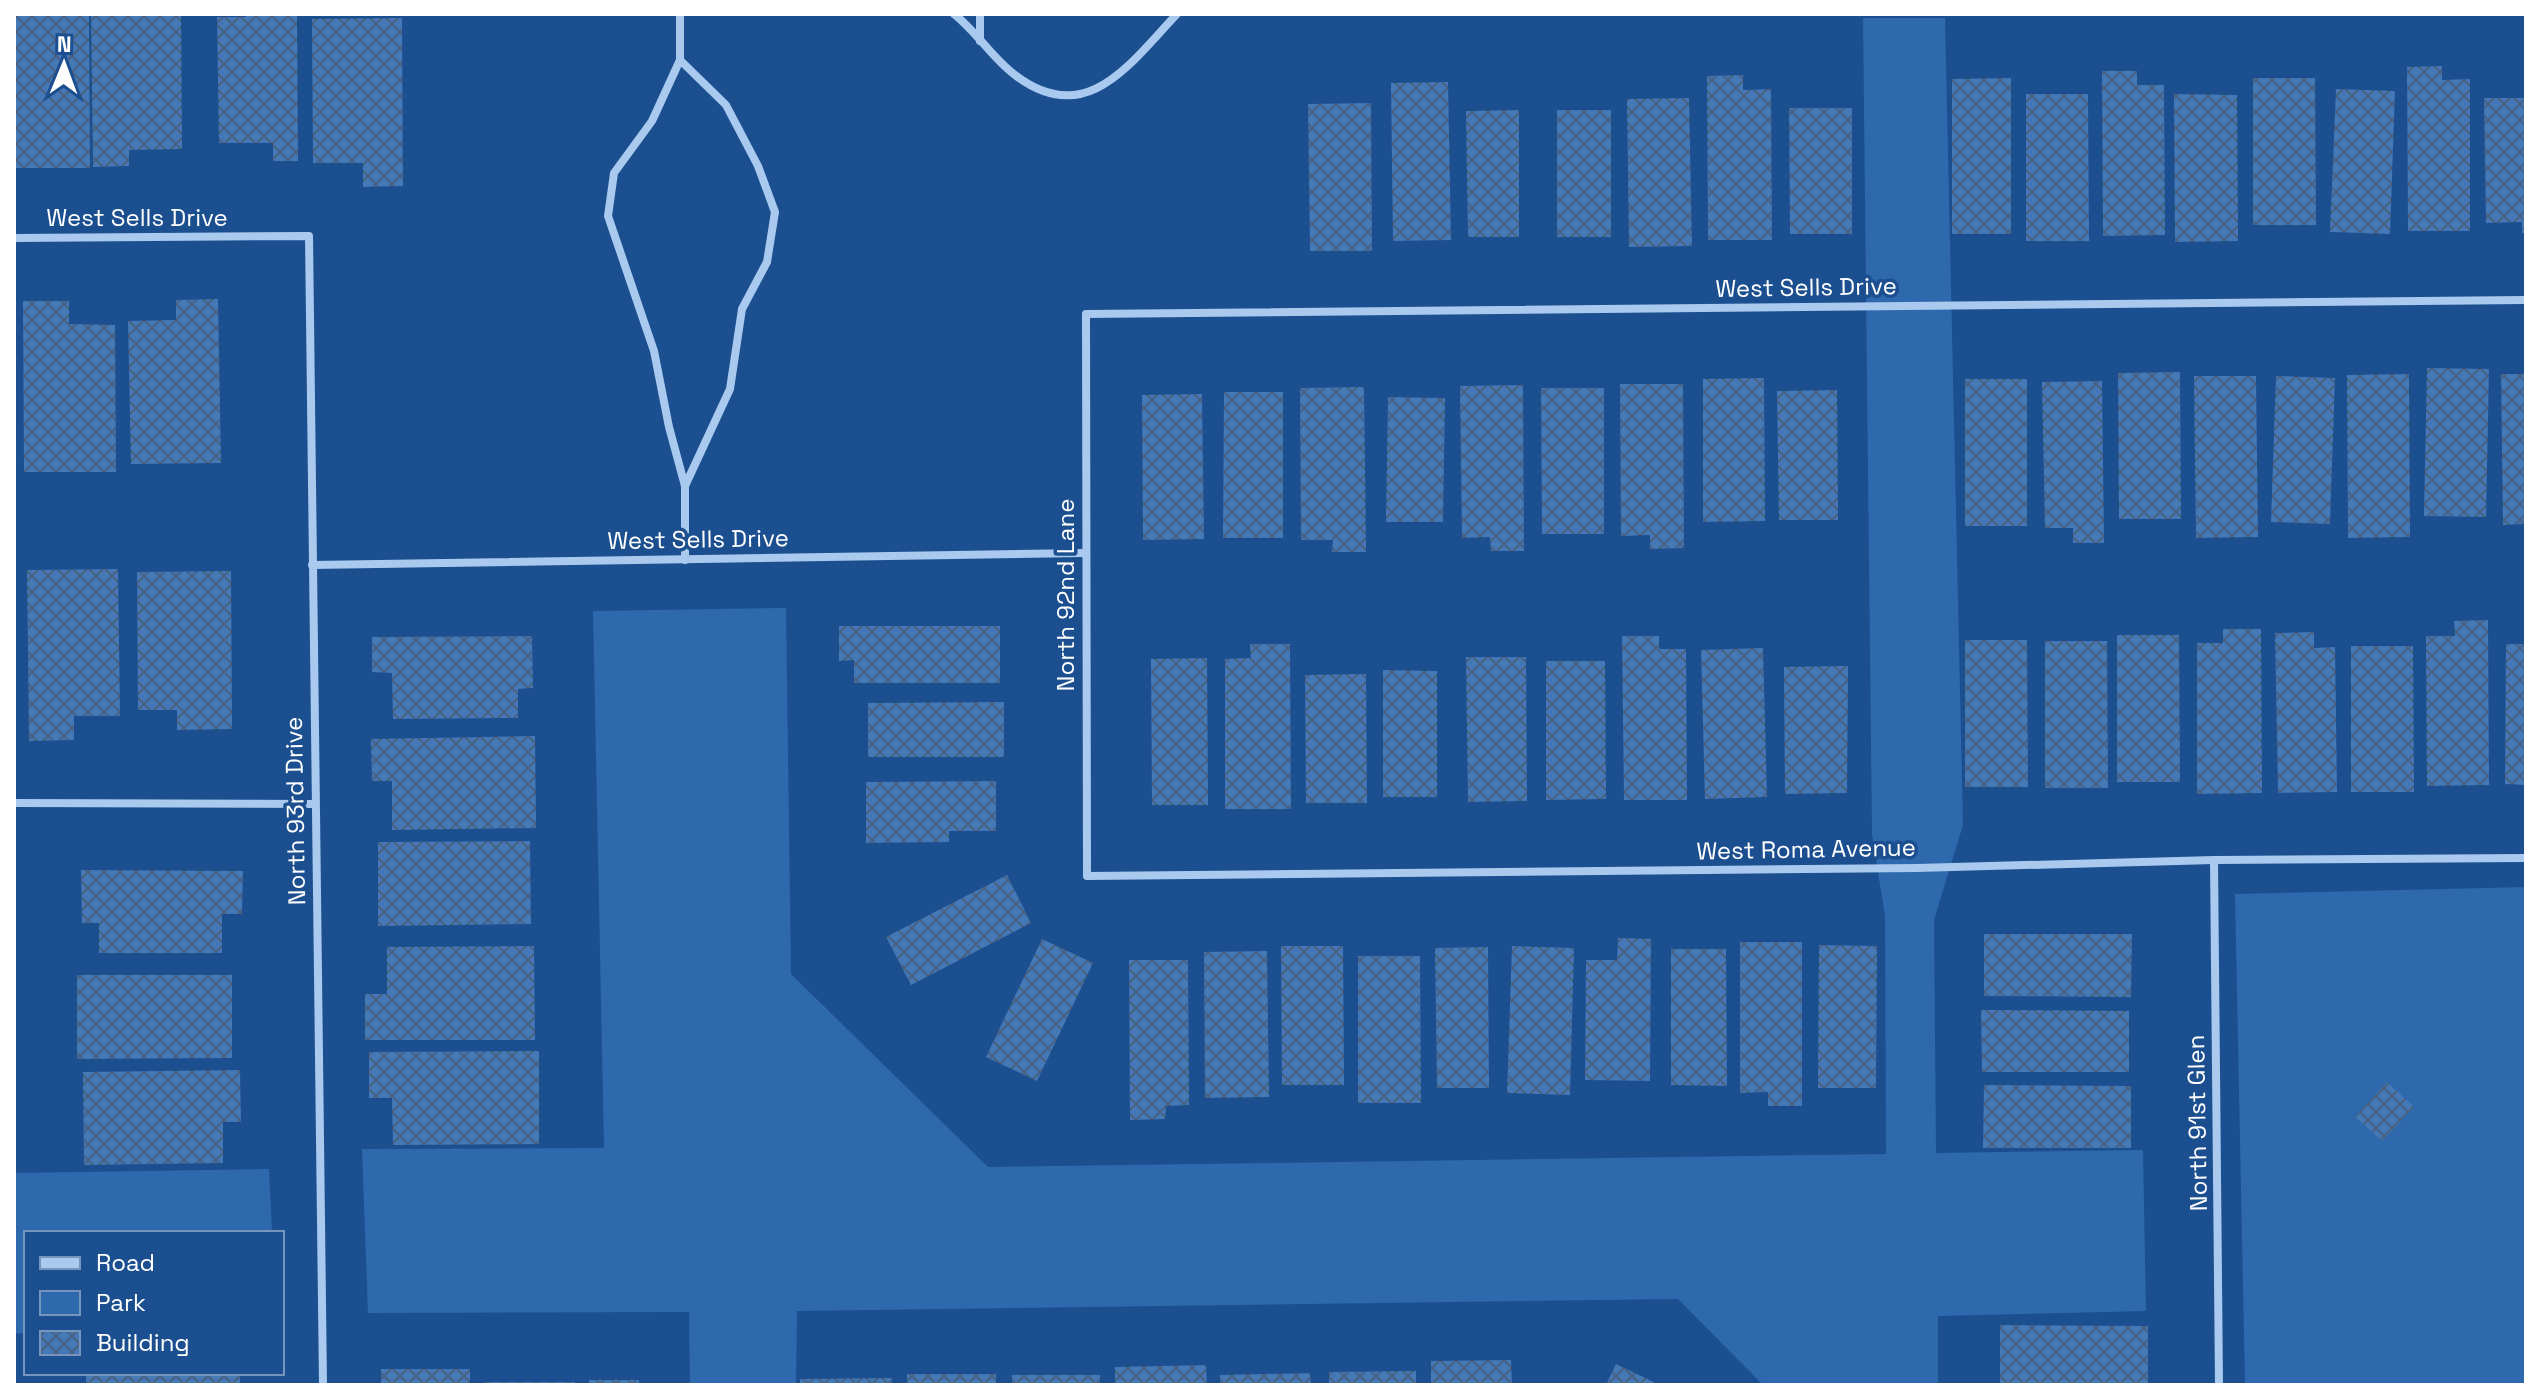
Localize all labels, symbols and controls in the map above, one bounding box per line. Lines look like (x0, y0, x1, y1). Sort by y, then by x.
north arrow (24, 24, 104, 104)
text: N (57, 30, 72, 58)
street label: West Sells Drive (46, 202, 228, 233)
street label: West Sells Drive (1715, 270, 1897, 304)
street label: North 92nd Lane (1050, 498, 1081, 692)
street label: West Sells Drive (607, 522, 789, 556)
street label: North 93rd Drive (278, 716, 312, 906)
street label: West Roma Avenue (1696, 832, 1916, 866)
street label: North 91st Glen (2180, 1034, 2214, 1212)
legend (24, 1231, 284, 1375)
text: Road (96, 1247, 155, 1278)
text: Park (96, 1287, 146, 1318)
text: Building (96, 1327, 190, 1358)

